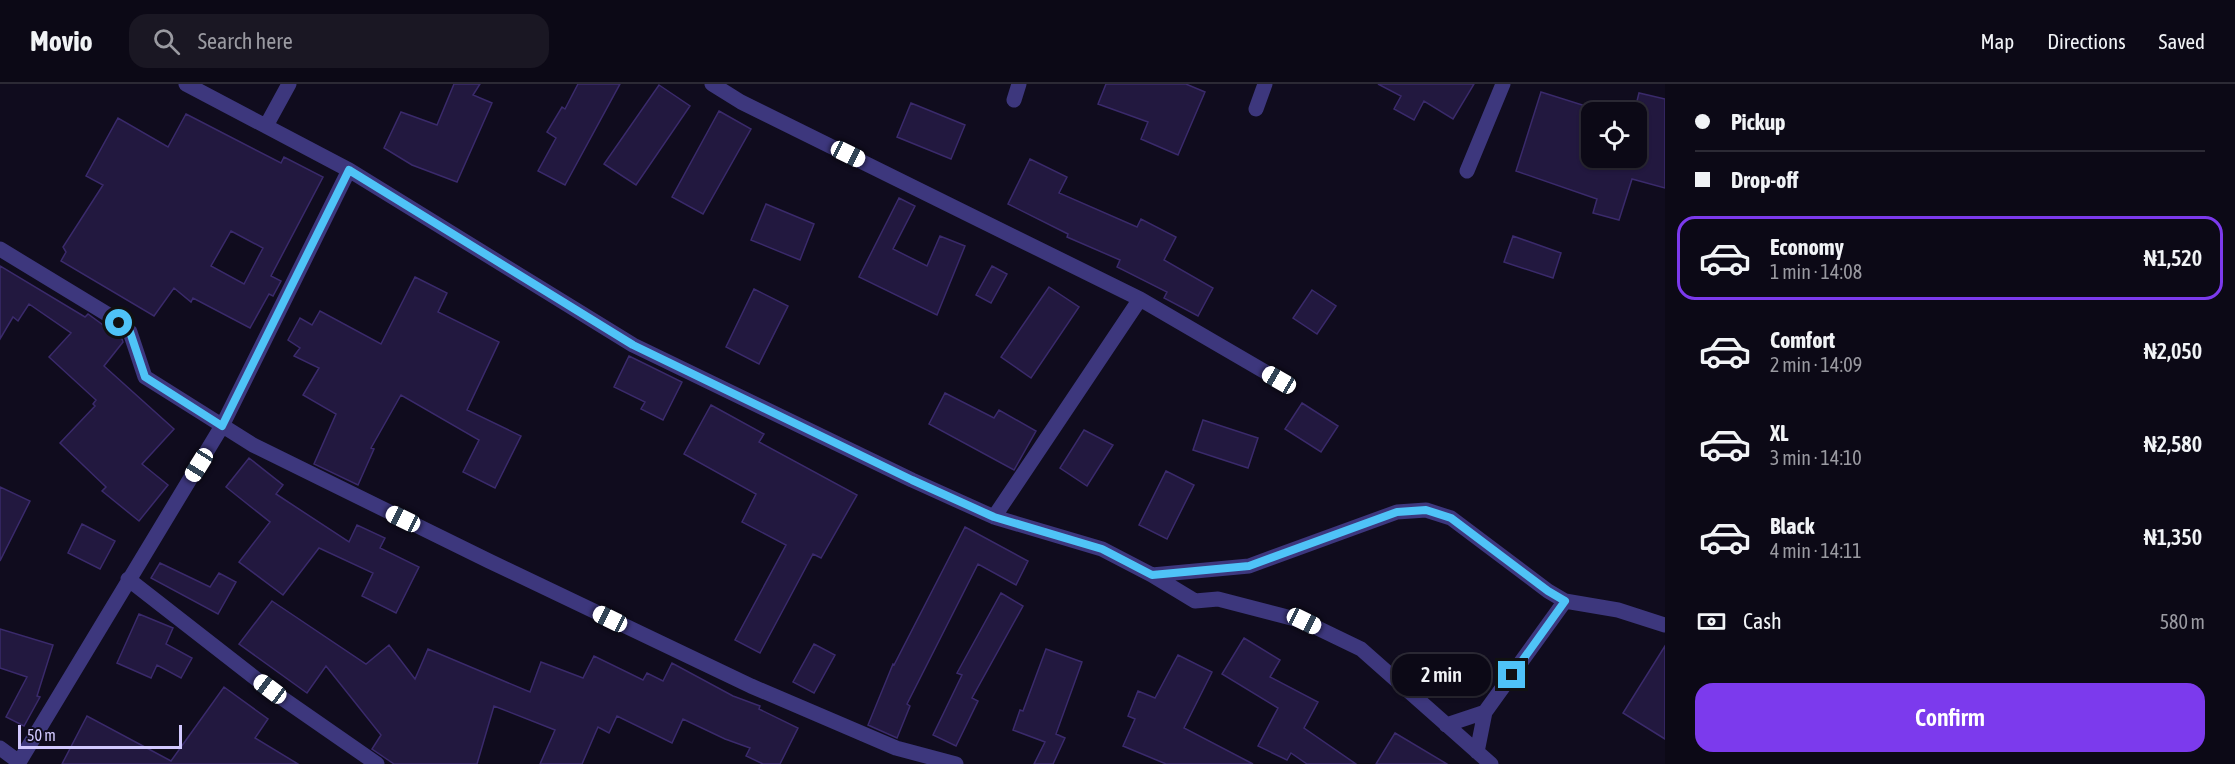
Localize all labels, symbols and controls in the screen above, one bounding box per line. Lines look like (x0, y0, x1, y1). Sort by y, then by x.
search box (129, 14, 549, 68)
text: Movio (30, 25, 93, 57)
icon: search (150, 25, 183, 58)
text: Search here (198, 28, 293, 54)
text: Map (1980, 29, 2014, 53)
text: Directions (2047, 29, 2126, 53)
text: Saved (2159, 29, 2205, 53)
map controls (1581, 102, 1647, 168)
button: locate (1581, 102, 1647, 168)
text: Pickup (1731, 109, 1786, 135)
car (828, 138, 868, 170)
text: Drop-off (1731, 167, 1798, 193)
icon: car (1698, 231, 1752, 285)
text: Economy (1770, 234, 1844, 260)
text: ₦1,520 (2144, 245, 2202, 271)
text: 1 min · 14:08 (1770, 260, 1862, 283)
route start (105, 309, 132, 336)
icon: car (1698, 324, 1752, 378)
text: Comfort (1770, 327, 1835, 353)
text: ₦2,050 (2144, 338, 2202, 364)
text: 2 min · 14:09 (1770, 353, 1862, 376)
car (1259, 363, 1299, 397)
icon: car (1698, 417, 1752, 471)
text: XL (1770, 420, 1788, 446)
text: ₦2,580 (2144, 431, 2202, 457)
car (182, 445, 216, 485)
text: 3 min · 14:10 (1770, 446, 1862, 469)
car (383, 503, 423, 535)
icon: car (1698, 510, 1752, 564)
text: Black (1770, 513, 1814, 539)
text: ₦1,350 (2144, 524, 2202, 550)
text: 4 min · 14:11 (1770, 539, 1862, 562)
car (590, 603, 630, 635)
car (1284, 605, 1324, 637)
icon: cash (1695, 605, 1728, 638)
text: Cash (1743, 608, 1782, 634)
text: 580 m (2160, 610, 2205, 633)
callout: 2 min (1392, 654, 1491, 696)
route end (1498, 661, 1525, 688)
text: 2 min (1421, 663, 1462, 686)
car (250, 671, 290, 707)
button: Confirm (1695, 683, 2205, 752)
scale bar (18, 722, 182, 750)
text: 50 m (27, 726, 56, 744)

